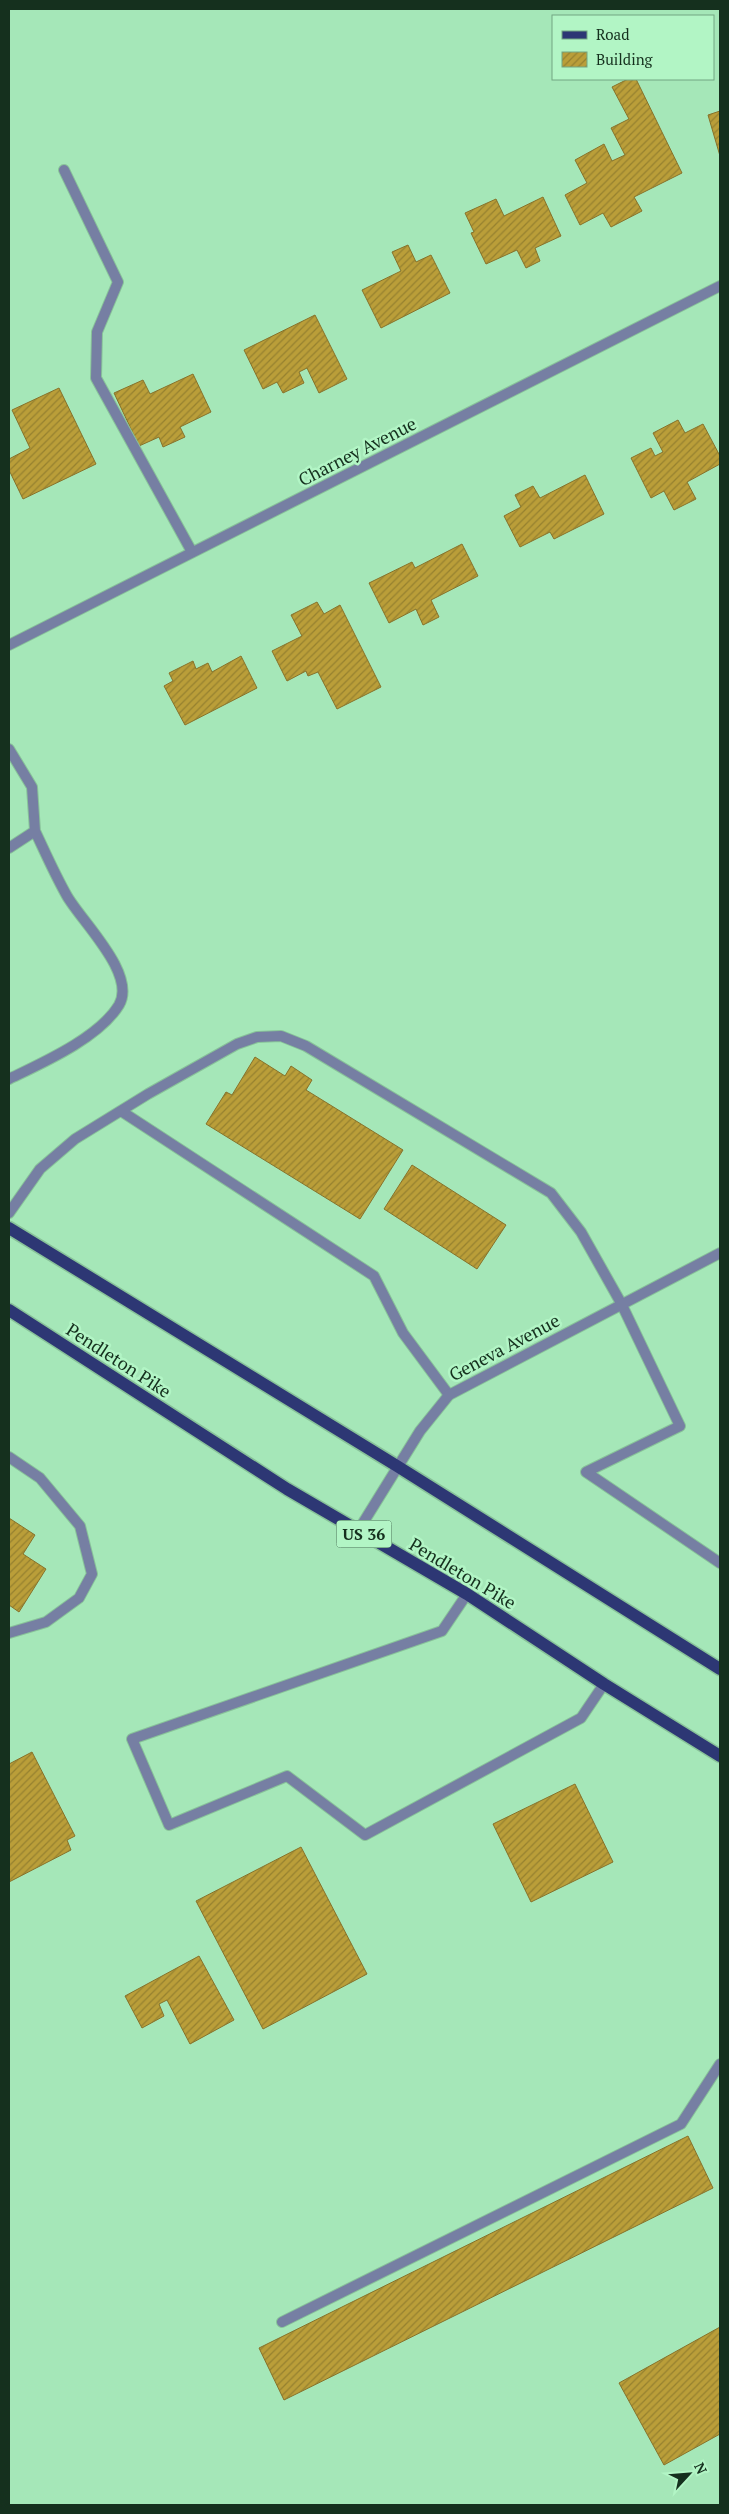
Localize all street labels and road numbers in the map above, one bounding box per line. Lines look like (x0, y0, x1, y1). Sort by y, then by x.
street label: Charney Avenue (294, 411, 420, 491)
street label: Geneva Avenue (444, 1308, 564, 1386)
street label: Pendleton Pike (62, 1317, 176, 1403)
road number: US 36 (336, 1520, 392, 1548)
street label: Pendleton Pike (405, 1532, 521, 1614)

